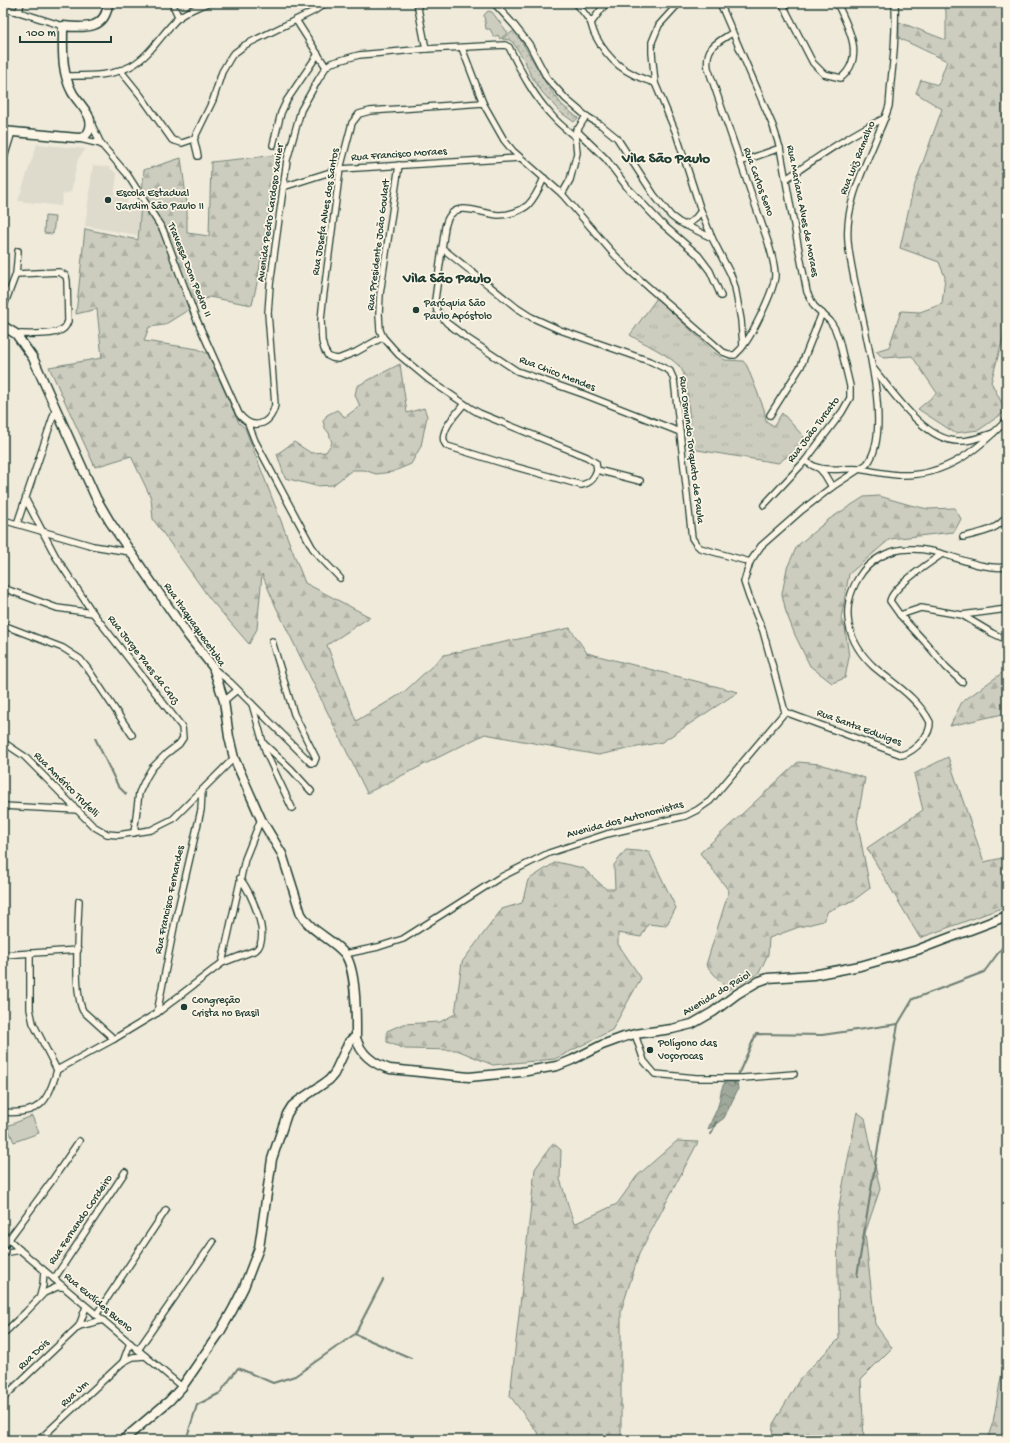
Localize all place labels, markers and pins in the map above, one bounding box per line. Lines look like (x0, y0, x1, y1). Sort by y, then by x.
place label: Escola Estadual Jardim São Paulo II (116, 188, 204, 213)
marker: Escola Estadual Jardim São Paulo II (103, 195, 113, 205)
place label: Paróquia São Paulo Apóstolo (423, 298, 492, 323)
marker: Paróquia São Paulo Apóstolo (411, 305, 421, 315)
place label: Congreção Crista no Brasil (192, 995, 260, 1020)
marker: Congreção Crista no Brasil (179, 1002, 189, 1012)
place label: Polígono das Voçorocas (657, 1038, 718, 1063)
marker: Polígono das Voçorocas (645, 1045, 655, 1055)

